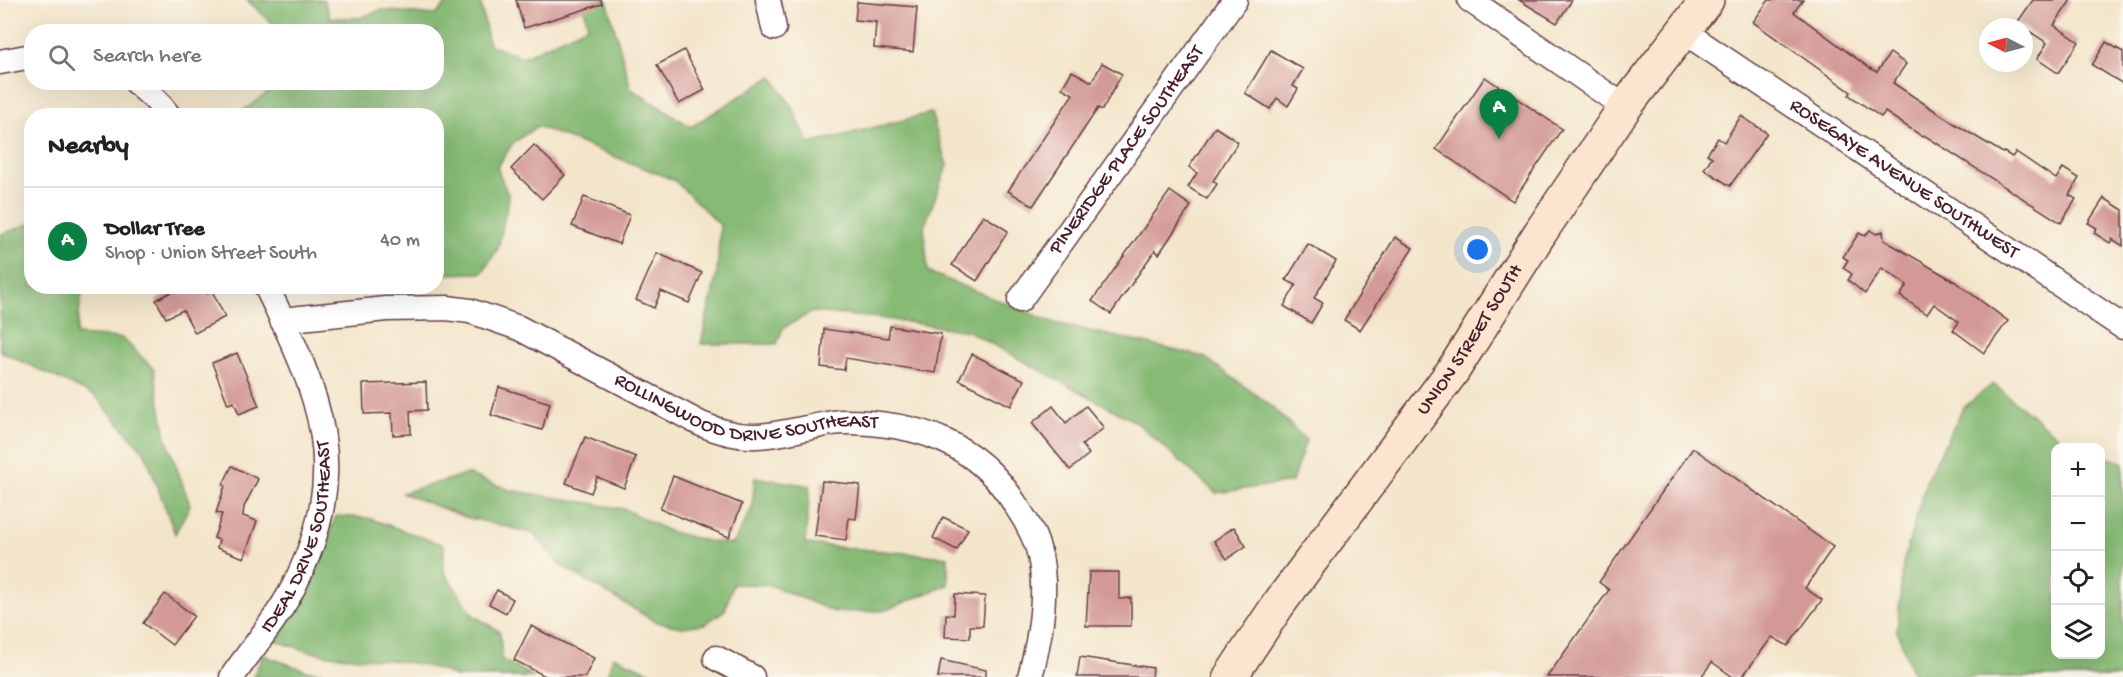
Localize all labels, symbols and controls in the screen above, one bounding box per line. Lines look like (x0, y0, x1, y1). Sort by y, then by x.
north arrow (1979, 18, 2033, 72)
search box (24, 24, 444, 90)
icon: search (45, 41, 78, 74)
street label: PINERIDGE PLACE SOUTHEAST (1044, 41, 1210, 260)
text: Search here (93, 44, 201, 70)
pin: A (1480, 90, 1518, 139)
street label: ROSEGAYE AVENUE SOUTHWEST (1785, 94, 2024, 265)
text: Nearby (48, 132, 129, 163)
text: Dollar Tree (105, 217, 205, 243)
text: A (62, 230, 73, 253)
text: 40 m (380, 230, 420, 253)
your location (1463, 235, 1492, 264)
text: Shop · Union Street South (105, 243, 317, 266)
street label: UNION STREET SOUTH (1412, 260, 1529, 420)
street label: ROLLINGWOOD DRIVE SOUTHEAST (610, 369, 880, 448)
street label: IDEAL DRIVE SOUTHEAST (256, 438, 337, 638)
map controls (2051, 443, 2105, 659)
button: + (2051, 443, 2105, 497)
button: − (2051, 497, 2105, 551)
button: locate (2051, 551, 2105, 605)
button: layers (2051, 605, 2105, 659)

